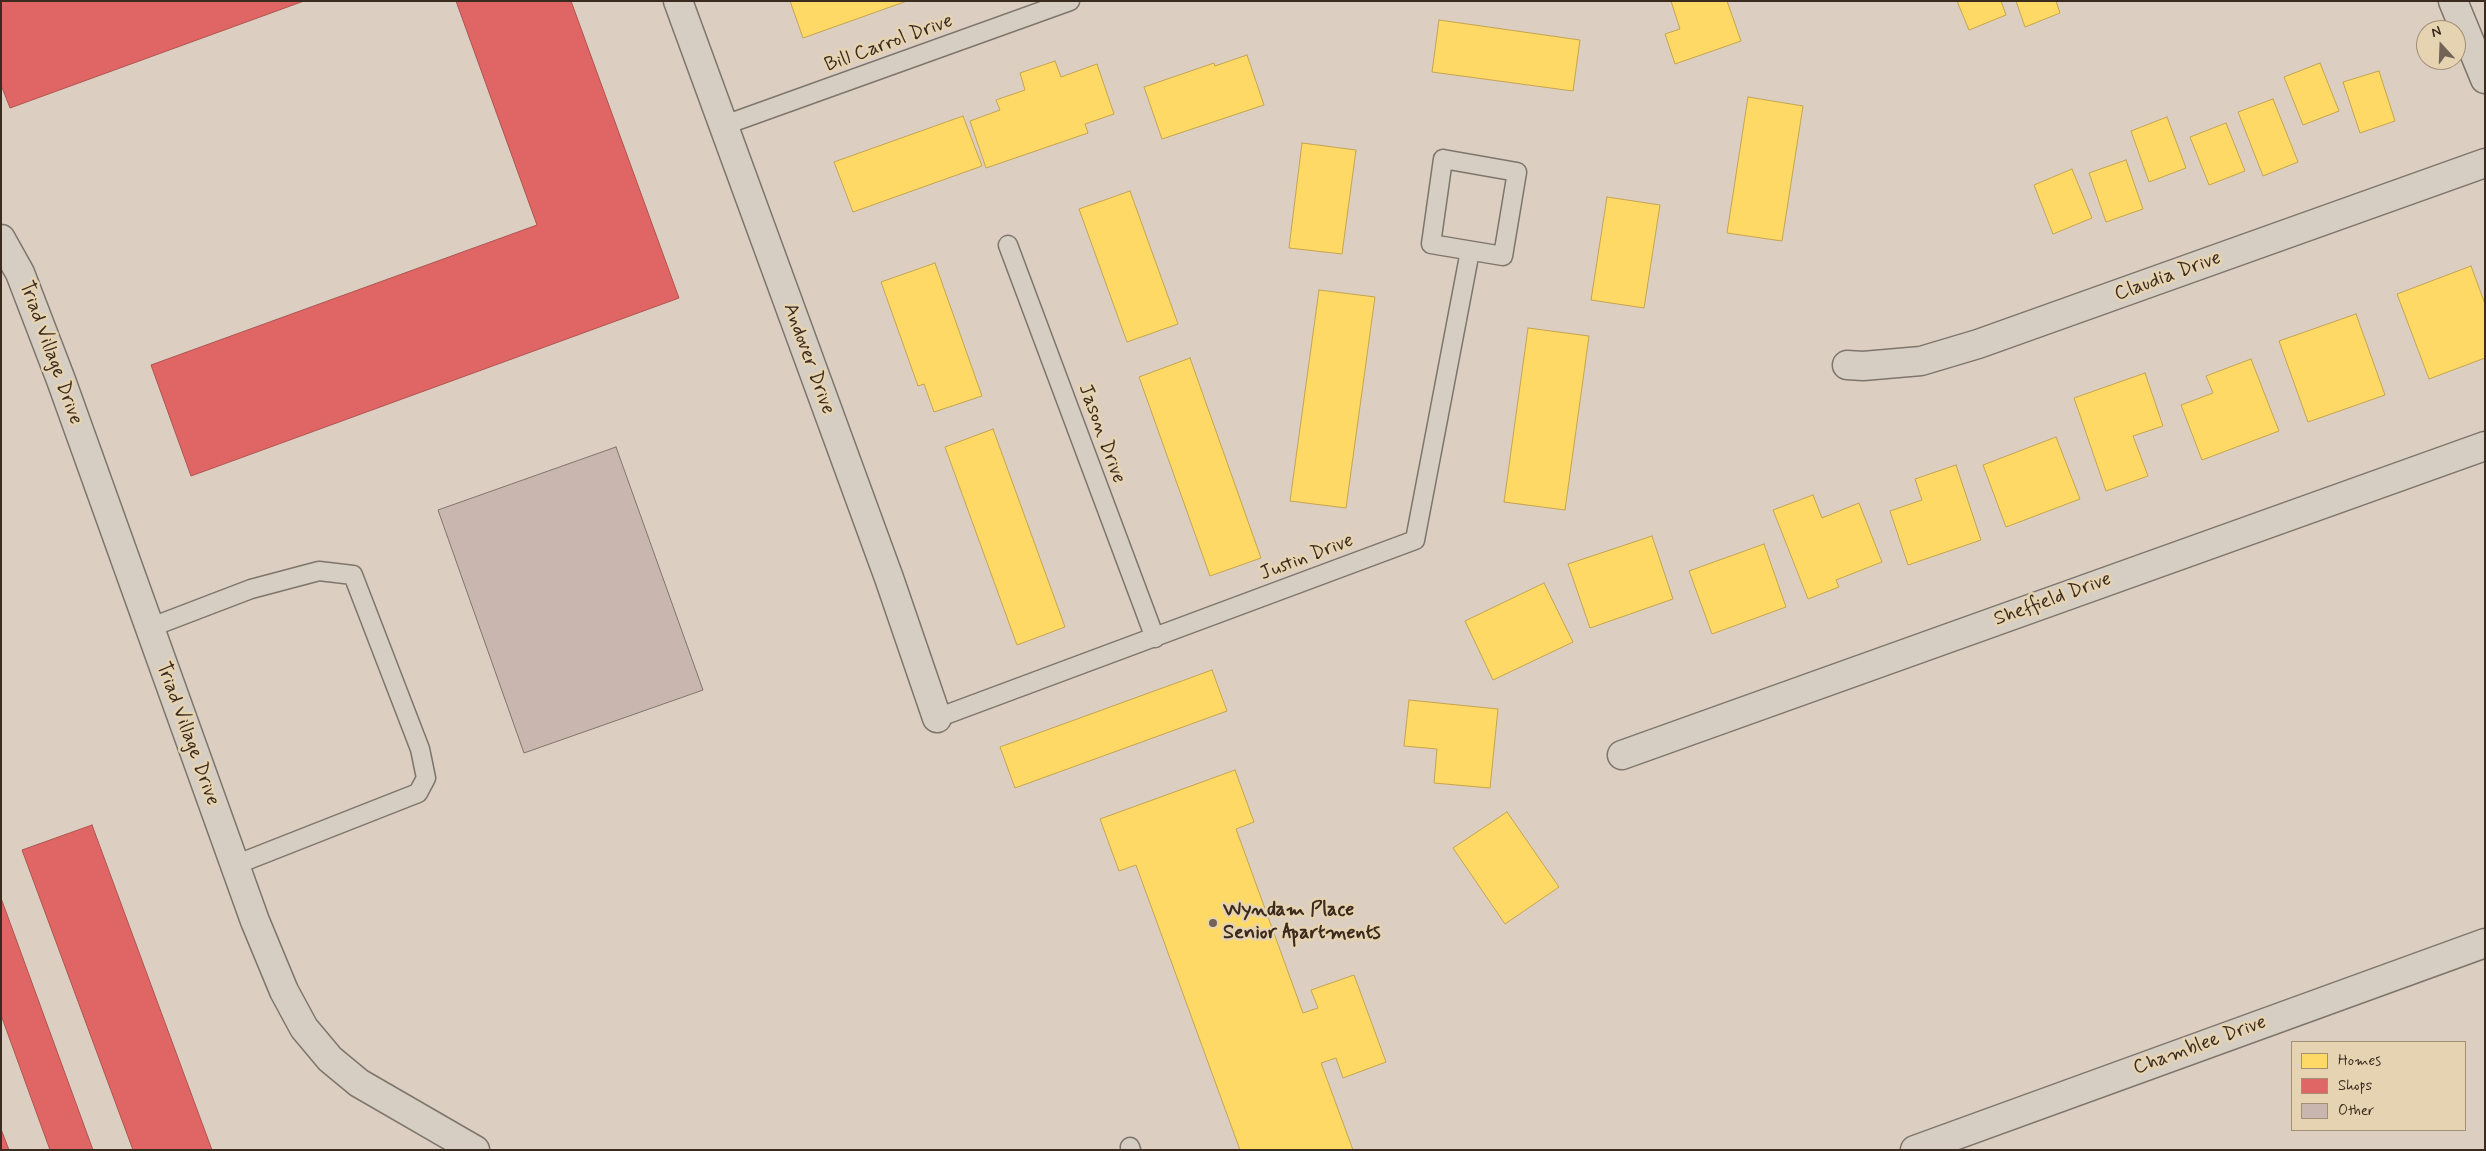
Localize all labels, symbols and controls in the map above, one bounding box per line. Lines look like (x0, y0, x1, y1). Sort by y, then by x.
street label: Bill Carrol Drive (822, 10, 956, 78)
north arrow (2416, 20, 2466, 70)
text: N (2429, 22, 2444, 42)
street label: Claudia Drive (2111, 247, 2225, 307)
street label: Triad Village Drive (13, 278, 87, 428)
street label: Andover Drive (777, 300, 839, 418)
street label: Jason Drive (1072, 381, 1130, 487)
street label: Justin Drive (1257, 529, 1357, 587)
street label: Sheffield Drive (1991, 568, 2115, 632)
street label: Triad Village Drive (150, 659, 224, 809)
place label: Wyndam Place Senior Apartments (1223, 899, 1381, 946)
marker: Wyndam Place Senior Apartments (1207, 917, 1219, 929)
street label: Chamblee Drive (2130, 1011, 2270, 1081)
legend (2291, 1041, 2466, 1131)
text: Homes (2338, 1051, 2381, 1071)
text: Shops (2338, 1076, 2372, 1096)
text: Other (2338, 1101, 2374, 1121)

